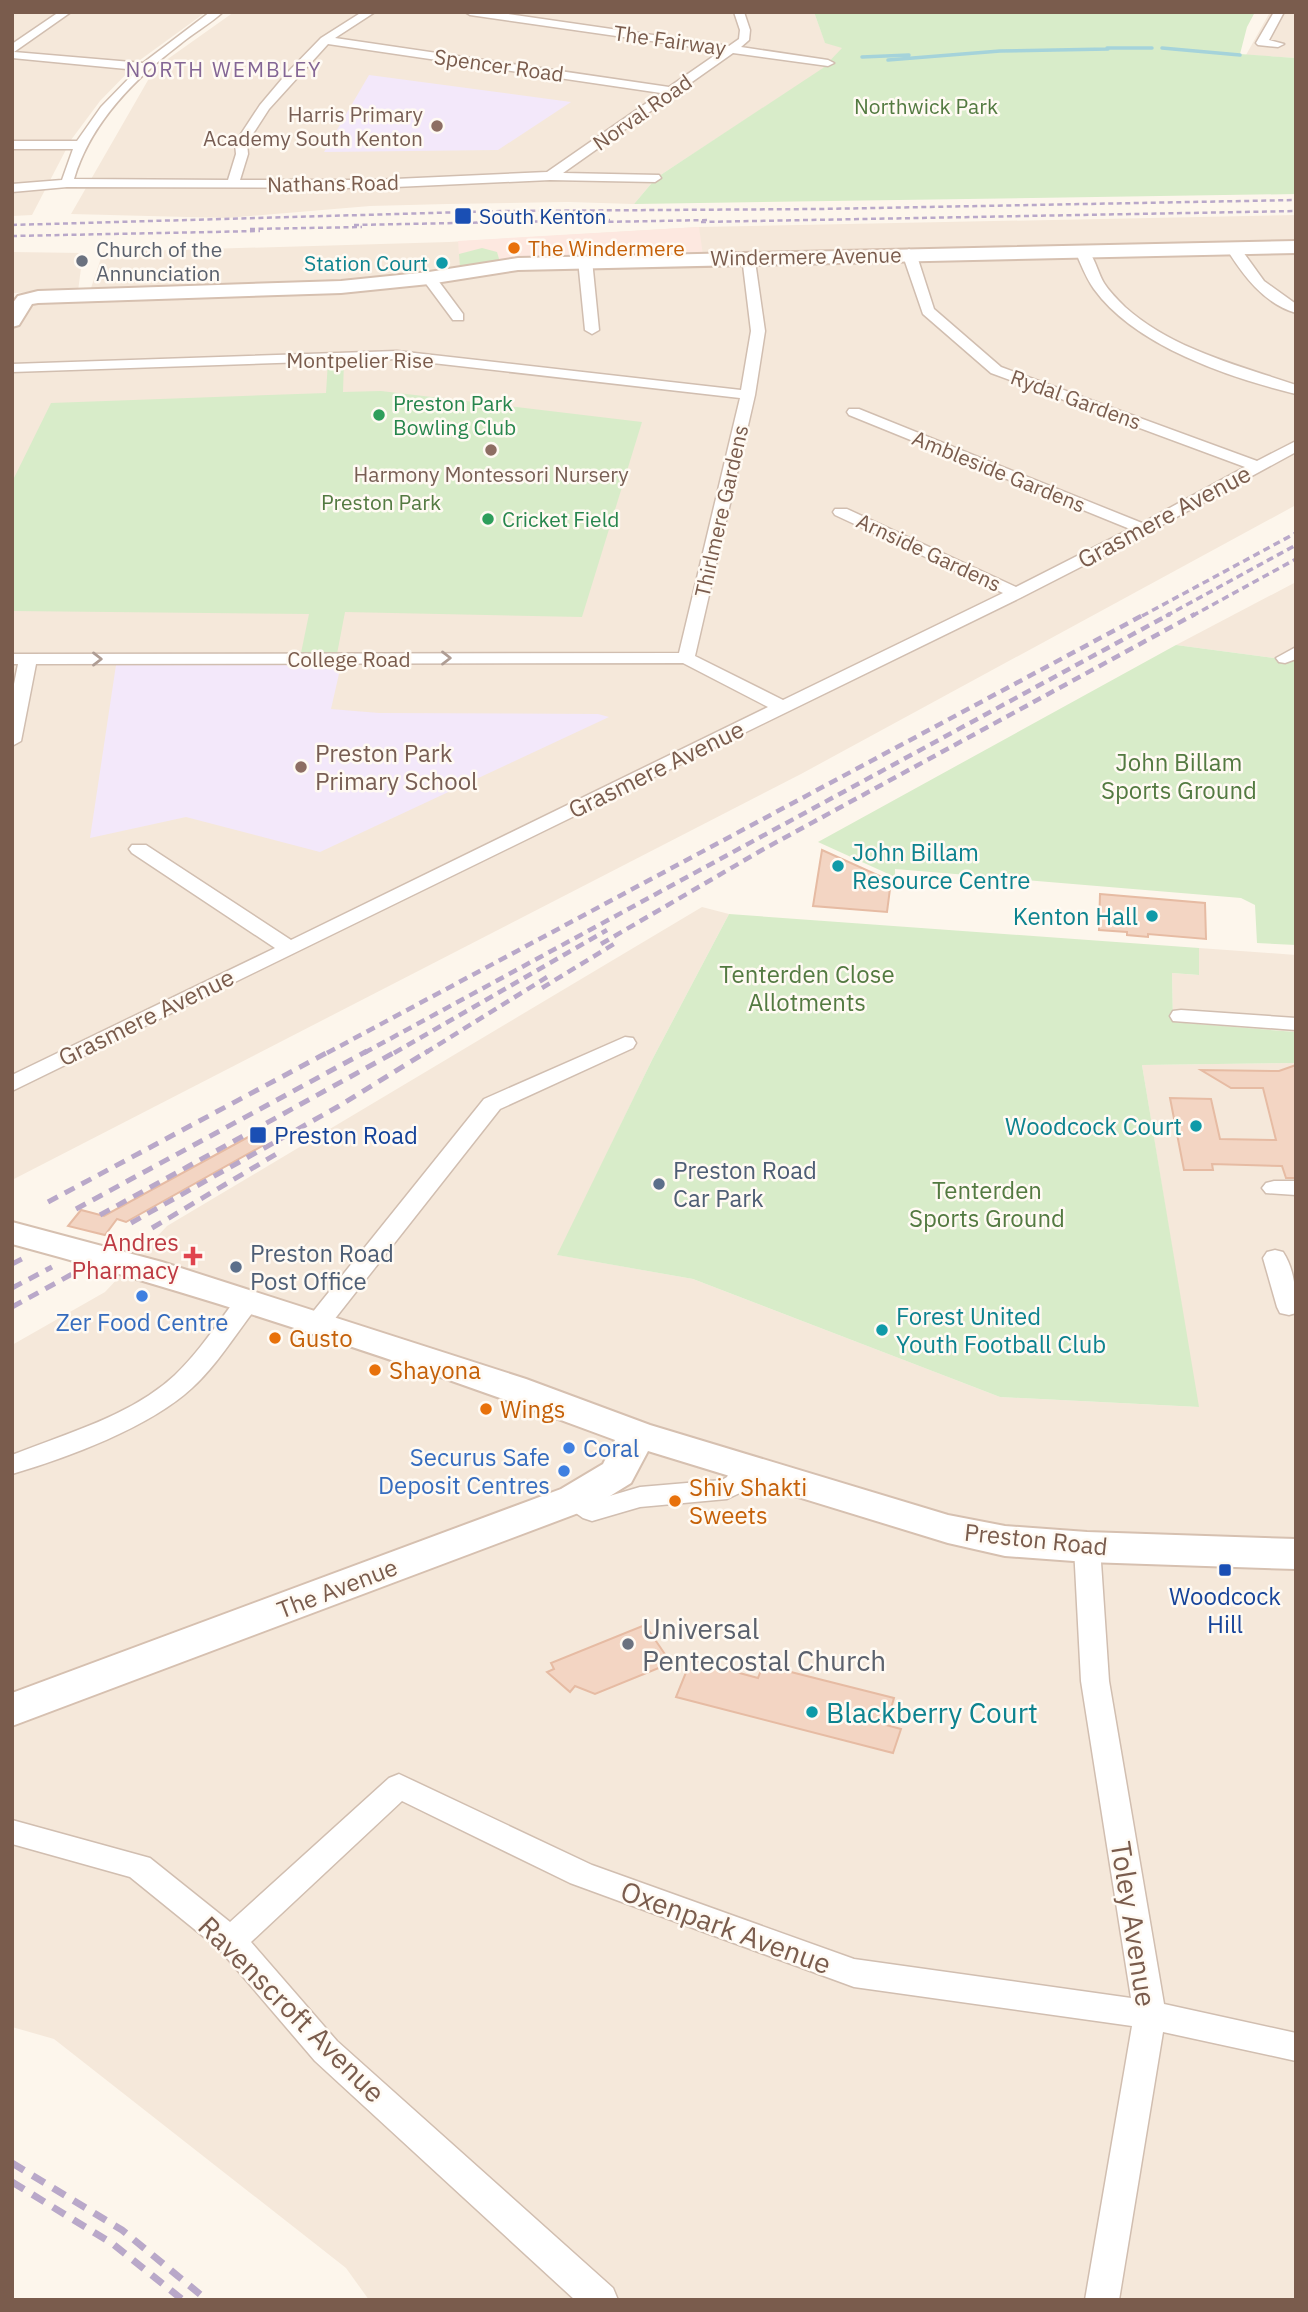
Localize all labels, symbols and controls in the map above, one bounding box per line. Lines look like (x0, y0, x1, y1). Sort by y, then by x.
street label: The Fairway (612, 18, 728, 62)
street label: Spencer Road (432, 42, 566, 88)
district label: NORTH WEMBLEY (126, 55, 322, 83)
street label: Norval Road (587, 68, 697, 156)
park label: Northwick Park (854, 92, 998, 120)
place label: Harris Primary Academy South Kenton (203, 100, 424, 152)
marker: Harris Primary Academy South Kenton (429, 118, 445, 134)
street label: Nathans Road (267, 168, 399, 198)
place label: South Kenton (479, 202, 606, 230)
marker: South Kenton (453, 206, 473, 226)
place label: The Windermere (528, 234, 685, 262)
place label: Church of the Annunciation (96, 235, 222, 287)
marker: The Windermere (506, 240, 522, 256)
street label: Windermere Avenue (710, 240, 902, 272)
place label: Station Court (304, 249, 428, 277)
marker: Church of the Annunciation (74, 253, 90, 269)
marker: Station Court (434, 255, 450, 271)
street label: Montpelier Rise (286, 346, 434, 374)
street label: Rydal Gardens (1007, 362, 1145, 436)
place label: Preston Park Bowling Club (393, 389, 516, 441)
marker: Preston Park Bowling Club (371, 407, 387, 423)
street label: Thirlmere Gardens (688, 422, 754, 600)
street label: Ambleside Gardens (908, 423, 1090, 519)
marker: Harmony Montessori Nursery (483, 442, 499, 458)
street label: Grasmere Avenue (1072, 457, 1256, 575)
place label: Harmony Montessori Nursery (353, 460, 629, 488)
park label: Preston Park (321, 488, 441, 516)
place label: Cricket Field (502, 505, 620, 533)
street label: Arnside Gardens (852, 506, 1006, 598)
marker: Cricket Field (480, 511, 496, 527)
street label: College Road (287, 645, 411, 673)
one-way arrow (441, 650, 452, 666)
one-way arrow (92, 651, 102, 667)
street label: Grasmere Avenue (563, 713, 749, 825)
place label: Preston Park Primary School (315, 737, 478, 797)
park label: John Billam Sports Ground (1101, 746, 1257, 806)
marker: Preston Park Primary School (293, 759, 309, 775)
place label: John Billam Resource Centre (852, 836, 1030, 896)
marker: John Billam Resource Centre (830, 858, 846, 874)
place label: Kenton Hall (1013, 900, 1138, 932)
marker: Kenton Hall (1144, 908, 1160, 924)
park label: Tenterden Close Allotments (719, 958, 895, 1018)
street label: Grasmere Avenue (53, 961, 239, 1073)
place label: Woodcock Court (1005, 1110, 1182, 1142)
marker: Woodcock Court (1188, 1118, 1204, 1134)
place label: Preston Road (274, 1119, 418, 1151)
marker: Preston Road (248, 1125, 268, 1145)
place label: Preston Road Car Park (673, 1154, 817, 1214)
park label: Tenterden Sports Ground (909, 1174, 1065, 1234)
marker: Preston Road Car Park (651, 1176, 667, 1192)
place label: Andres Pharmacy (71, 1226, 179, 1286)
place label: Preston Road Post Office (250, 1237, 394, 1297)
marker: Andres Pharmacy (185, 1248, 201, 1264)
marker: Preston Road Post Office (228, 1259, 244, 1275)
marker: Zer Food Centre (134, 1288, 150, 1304)
place label: Forest United Youth Football Club (896, 1300, 1106, 1360)
place label: Zer Food Centre (56, 1306, 228, 1338)
place label: Gusto (289, 1322, 353, 1354)
marker: Forest United Youth Football Club (874, 1322, 890, 1338)
marker: Gusto (267, 1330, 283, 1346)
place label: Shayona (389, 1354, 481, 1386)
marker: Shayona (367, 1362, 383, 1378)
place label: Wings (500, 1393, 565, 1425)
marker: Wings (478, 1401, 494, 1417)
place label: Coral (583, 1432, 639, 1464)
marker: Coral (561, 1440, 577, 1456)
place label: Securus Safe Deposit Centres (378, 1441, 550, 1501)
marker: Securus Safe Deposit Centres (556, 1463, 572, 1479)
place label: Shiv Shakti Sweets (689, 1471, 807, 1531)
marker: Shiv Shakti Sweets (667, 1493, 683, 1509)
street label: Preston Road (963, 1516, 1109, 1562)
street label: The Avenue (272, 1550, 402, 1626)
marker: Woodcock Hill (1217, 1562, 1233, 1578)
place label: Woodcock Hill (1169, 1580, 1281, 1640)
place label: Universal Pentecostal Church (642, 1610, 886, 1679)
marker: Universal Pentecostal Church (620, 1636, 636, 1652)
place label: Blackberry Court (826, 1694, 1038, 1731)
marker: Blackberry Court (804, 1704, 820, 1720)
street label: Toley Avenue (1103, 1839, 1165, 2009)
street label: Oxenpark Avenue (616, 1872, 836, 1982)
street label: Ravenscroft Avenue (191, 1908, 393, 2110)

